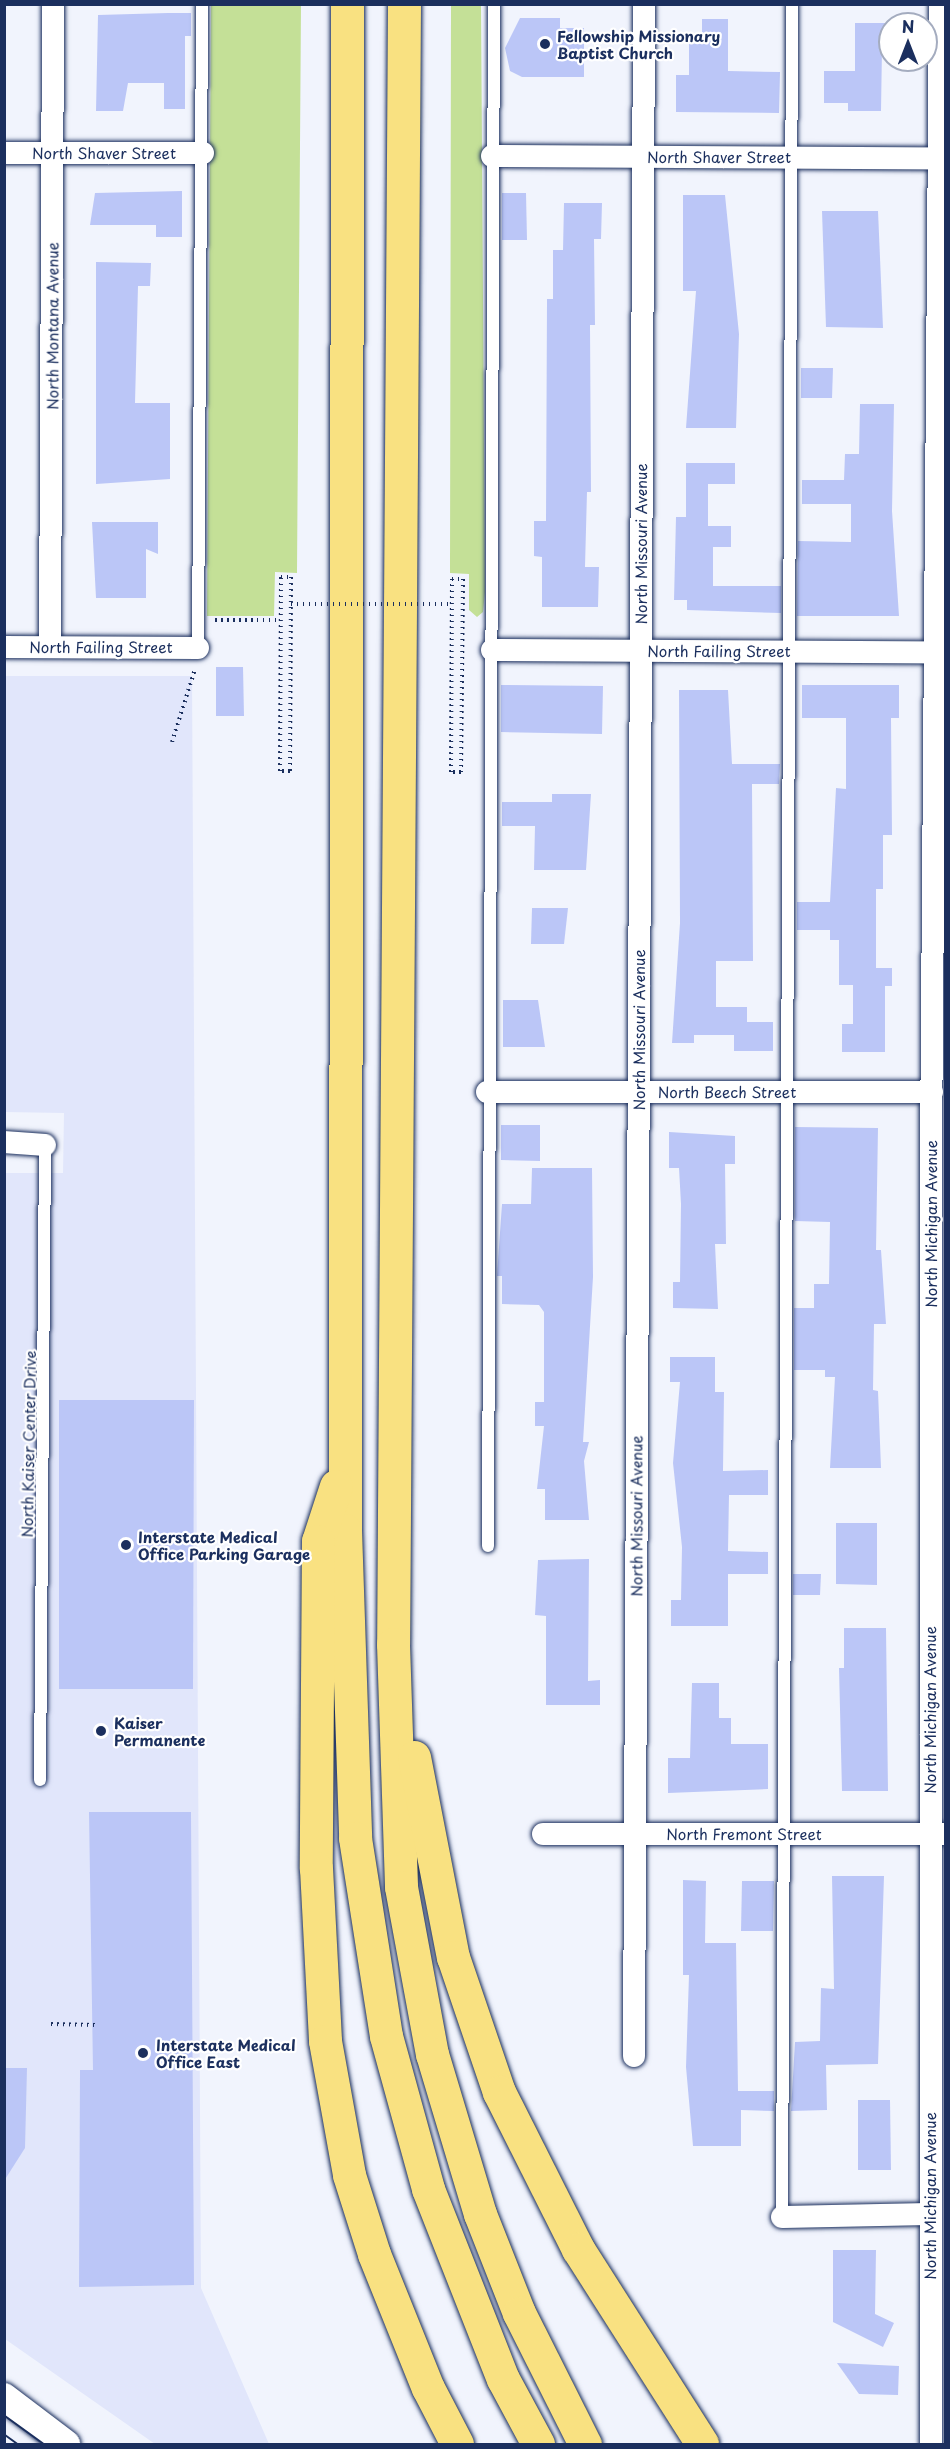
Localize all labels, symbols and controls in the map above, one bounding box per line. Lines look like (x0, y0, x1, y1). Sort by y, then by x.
north arrow (878, 12, 938, 72)
text: N (902, 14, 914, 38)
place label: Fellowship Missionary Baptist Church (557, 26, 721, 61)
marker: Fellowship Missionary Baptist Church (538, 37, 552, 51)
street label: North Shaver Street (31, 144, 177, 162)
street label: North Shaver Street (646, 148, 792, 166)
street label: North Montana Avenue (43, 242, 61, 410)
street label: North Missouri Avenue (632, 462, 650, 626)
street label: North Failing Street (29, 638, 173, 656)
street label: North Failing Street (647, 642, 791, 660)
street label: North Missouri Avenue (630, 948, 648, 1112)
street label: North Beech Street (658, 1083, 796, 1101)
street label: North Michigan Avenue (922, 1140, 940, 1308)
street label: North Kaiser Center Drive (17, 1349, 39, 1539)
street label: North Missouri Avenue (627, 1434, 645, 1598)
place label: Interstate Medical Office Parking Garage (138, 1527, 311, 1562)
marker: Interstate Medical Office Parking Garage (119, 1538, 133, 1552)
street label: North Michigan Avenue (921, 1626, 939, 1794)
place label: Kaiser Permanente (114, 1713, 205, 1748)
marker: Kaiser Permanente (92, 1722, 110, 1740)
street label: North Fremont Street (666, 1825, 822, 1843)
place label: Interstate Medical Office East (156, 2035, 296, 2070)
marker: Interstate Medical Office East (134, 2044, 152, 2062)
street label: North Michigan Avenue (921, 2112, 939, 2280)

